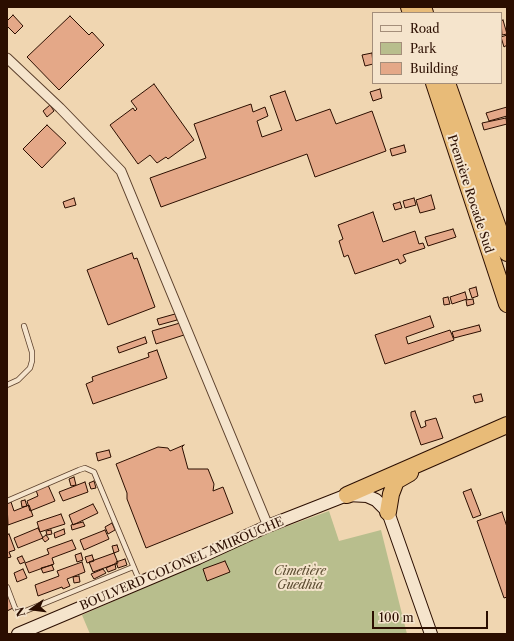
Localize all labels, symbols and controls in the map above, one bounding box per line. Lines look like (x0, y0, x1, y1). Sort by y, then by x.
legend (372, 12, 502, 84)
text: Road (410, 21, 440, 36)
text: Park (410, 41, 436, 56)
text: Building (410, 61, 458, 76)
street label: Première Rocade Sud (444, 133, 496, 255)
street label: BOULVERD COLONEL AMIROUCHE (78, 514, 286, 614)
park label: Cimetière Guedhia (274, 565, 326, 593)
north arrow (12, 589, 52, 629)
scale bar (374, 603, 490, 629)
text: N (12, 606, 28, 618)
text: 100 m (379, 610, 414, 625)

